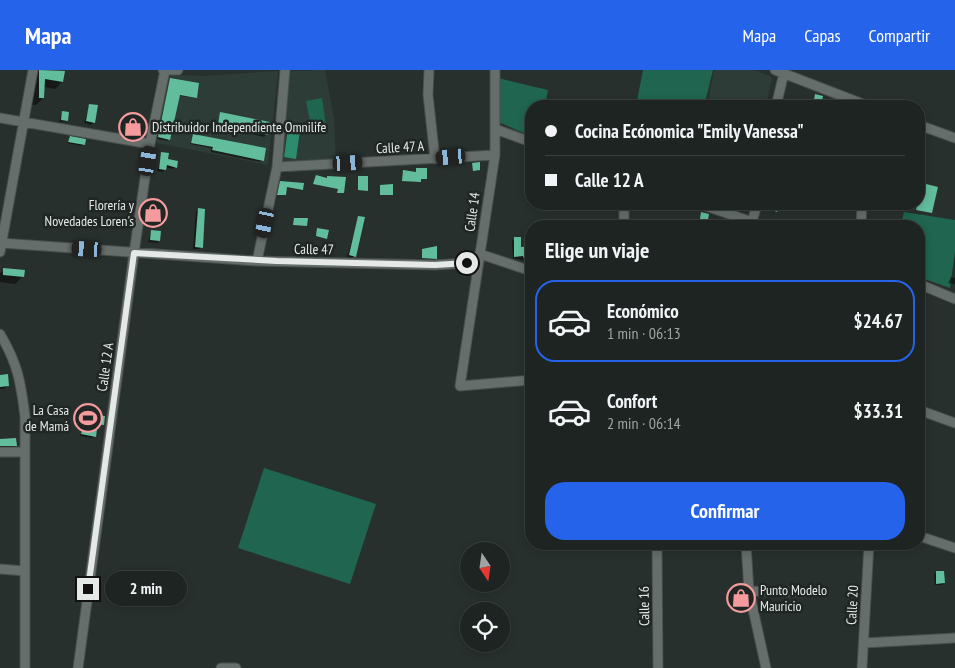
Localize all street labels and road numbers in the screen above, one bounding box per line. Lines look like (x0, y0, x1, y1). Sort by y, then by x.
street label: Calle 47 A (375, 137, 425, 157)
street label: Calle 14 (460, 190, 484, 233)
street label: Calle 47 (294, 240, 334, 258)
street label: Calle 12 A (93, 341, 117, 392)
street label: Calle 20 (842, 585, 862, 625)
street label: Calle 16 (635, 586, 653, 626)

